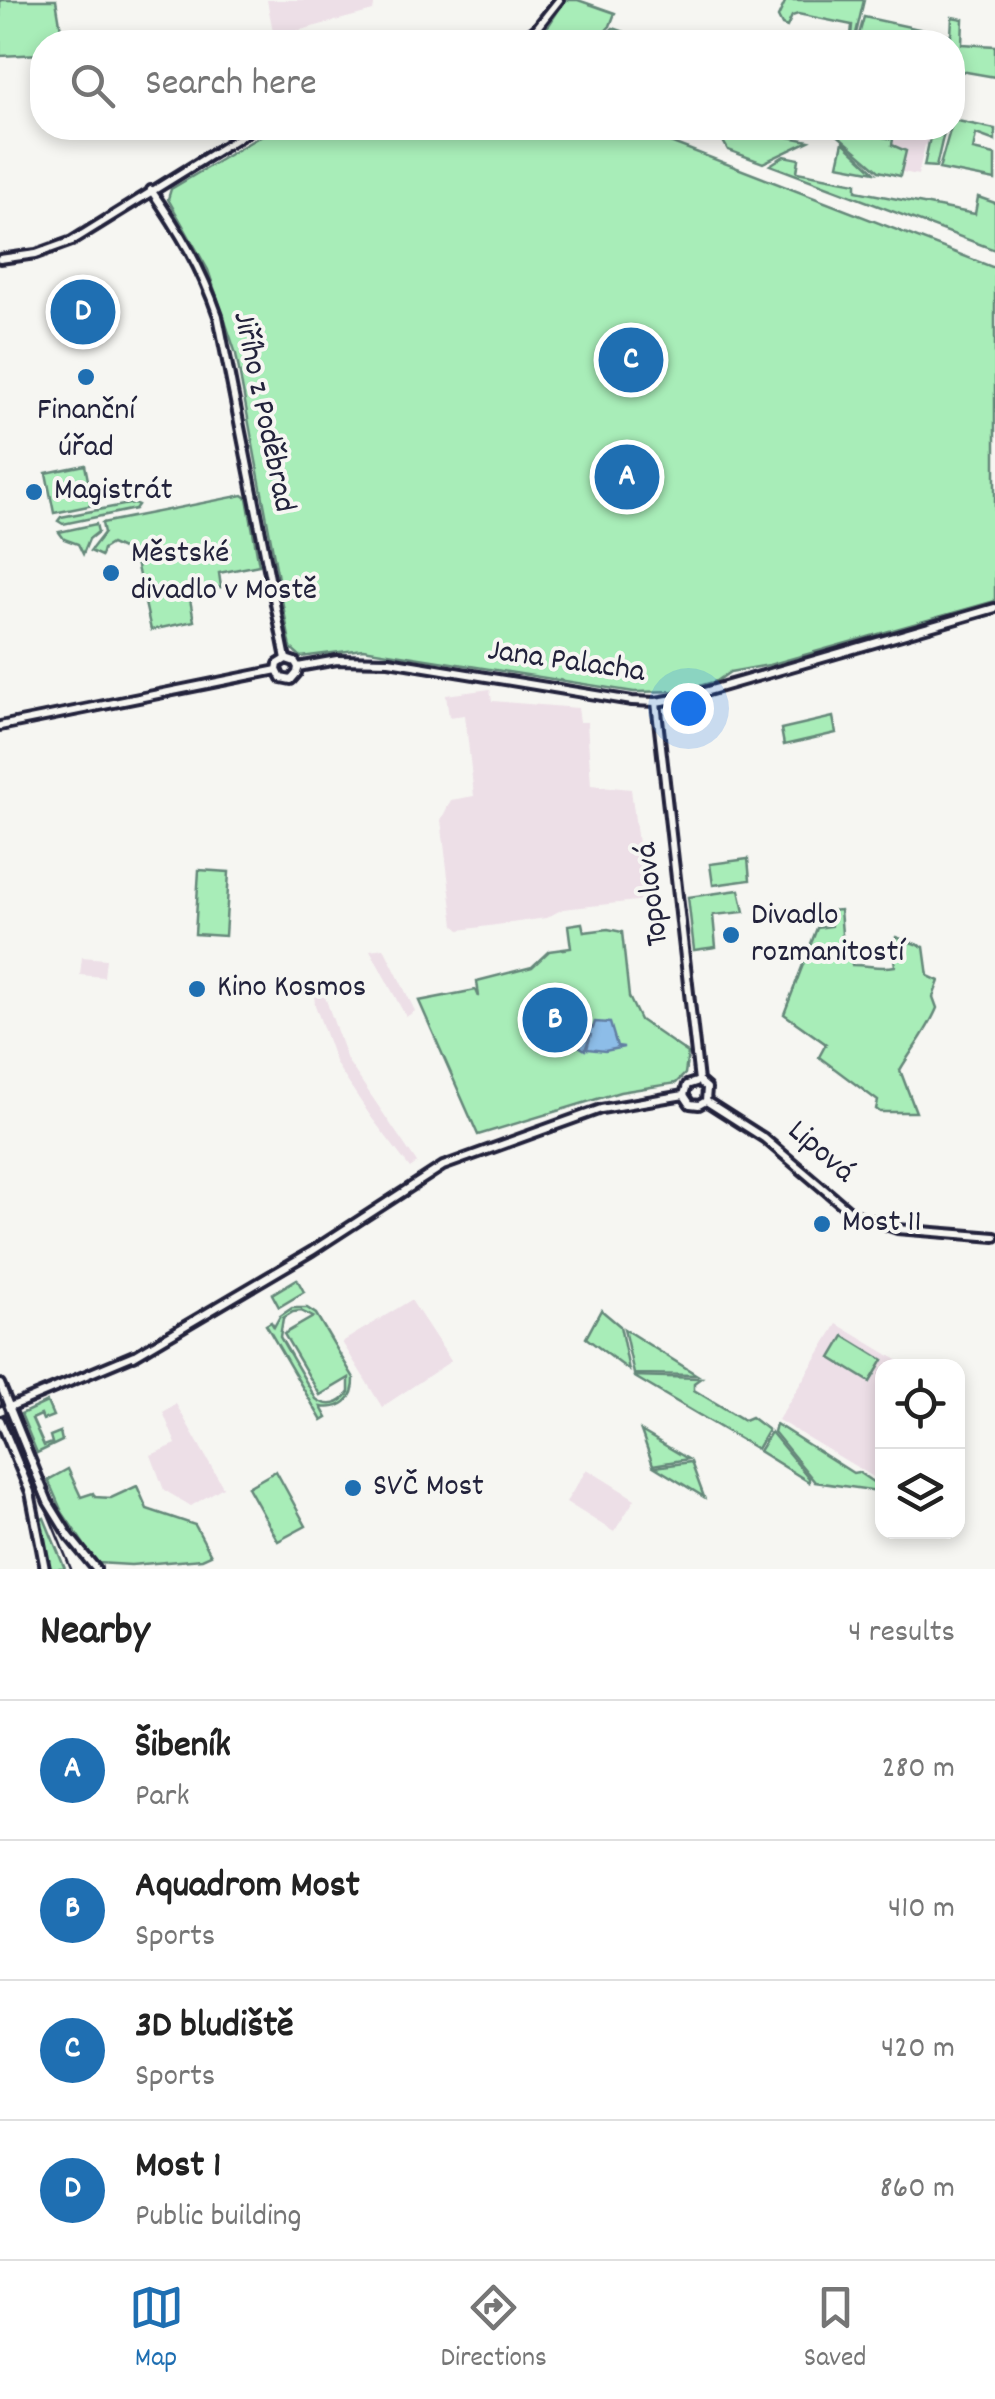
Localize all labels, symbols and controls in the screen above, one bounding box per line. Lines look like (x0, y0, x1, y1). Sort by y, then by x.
search box (30, 30, 965, 140)
icon: search (65, 58, 120, 113)
text: Search here (145, 58, 317, 113)
pin: D (51, 274, 116, 350)
street label: Jiřího z Poděbrad (218, 307, 306, 517)
pin: C (598, 322, 664, 398)
marker: Finanční úřad (75, 366, 97, 388)
place label: Finanční úřad (37, 389, 137, 472)
pin: A (594, 440, 660, 514)
place label: Magistrát (54, 469, 173, 515)
marker: Magistrát (23, 481, 45, 503)
place label: Městské divadlo v Mostě (131, 532, 317, 615)
marker: Městské divadlo v Mostě (100, 562, 122, 584)
street label: Jana Palacha (484, 629, 649, 697)
your location (663, 683, 714, 734)
street label: Topolová (625, 839, 683, 949)
place label: Divadlo rozmanitostí (751, 894, 906, 977)
marker: Divadlo rozmanitostí (720, 924, 742, 946)
place label: Kino Kosmos (217, 966, 366, 1012)
marker: Kino Kosmos (186, 978, 208, 1000)
pin: B (522, 982, 588, 1058)
street label: Lipová (776, 1110, 864, 1196)
place label: Most 11 (842, 1201, 922, 1247)
marker: Most 11 (811, 1213, 833, 1235)
map controls (875, 1359, 965, 1539)
button: locate (875, 1359, 965, 1449)
button: layers (875, 1449, 965, 1539)
place label: SVČ Most (373, 1465, 484, 1511)
marker: SVČ Most (342, 1477, 364, 1499)
text: Nearby (40, 1604, 150, 1664)
text: 4 results (848, 1611, 955, 1657)
text: Šibeník (135, 1720, 231, 1775)
text: A (64, 1747, 81, 1793)
text: 280 m (881, 1747, 955, 1793)
text: Park (135, 1775, 190, 1821)
text: Aquadrom Most (135, 1860, 360, 1915)
text: B (65, 1887, 80, 1933)
text: 410 m (888, 1887, 955, 1933)
text: Sports (135, 1915, 215, 1961)
text: 3D bludiště (135, 2000, 294, 2055)
text: C (65, 2027, 80, 2073)
text: 420 m (881, 2027, 955, 2073)
text: Sports (135, 2055, 215, 2101)
text: Most 1 (135, 2140, 221, 2195)
text: D (64, 2167, 81, 2213)
text: 860 m (880, 2167, 955, 2213)
text: Public building (135, 2195, 302, 2241)
tab: Map (129, 2280, 184, 2380)
tab: Directions (441, 2280, 547, 2380)
tab: Saved (804, 2280, 866, 2380)

